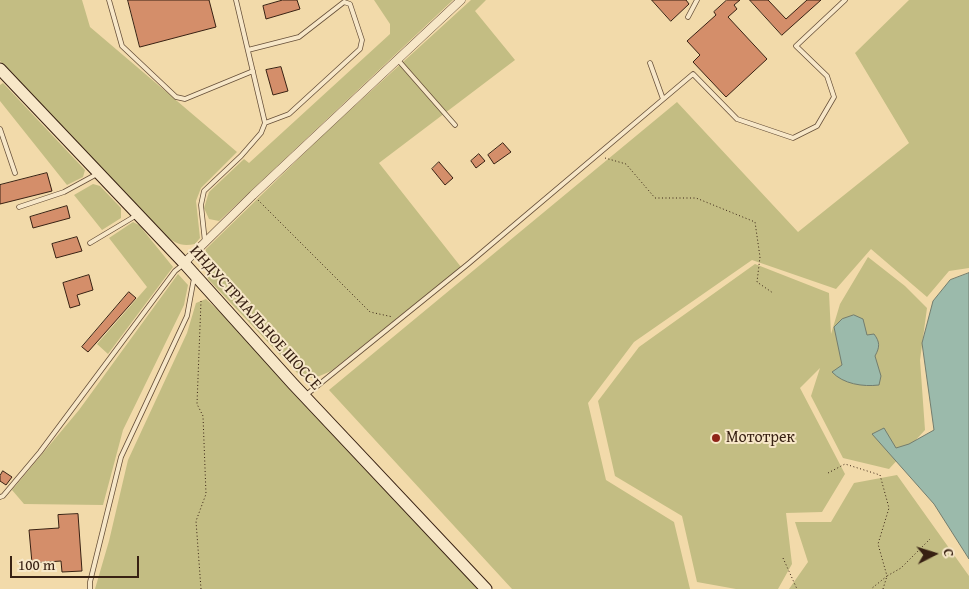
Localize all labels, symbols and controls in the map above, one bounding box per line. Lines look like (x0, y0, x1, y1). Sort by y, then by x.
street label: ИНДУСТРИАЛЬНОЕ ШОССЕ (185, 242, 325, 394)
place label: Мототрек (726, 428, 795, 448)
marker: Мототрек (710, 432, 722, 444)
north arrow (909, 529, 959, 579)
scale bar (12, 546, 141, 578)
text: С (939, 548, 959, 558)
text: 100 m (18, 554, 55, 575)

